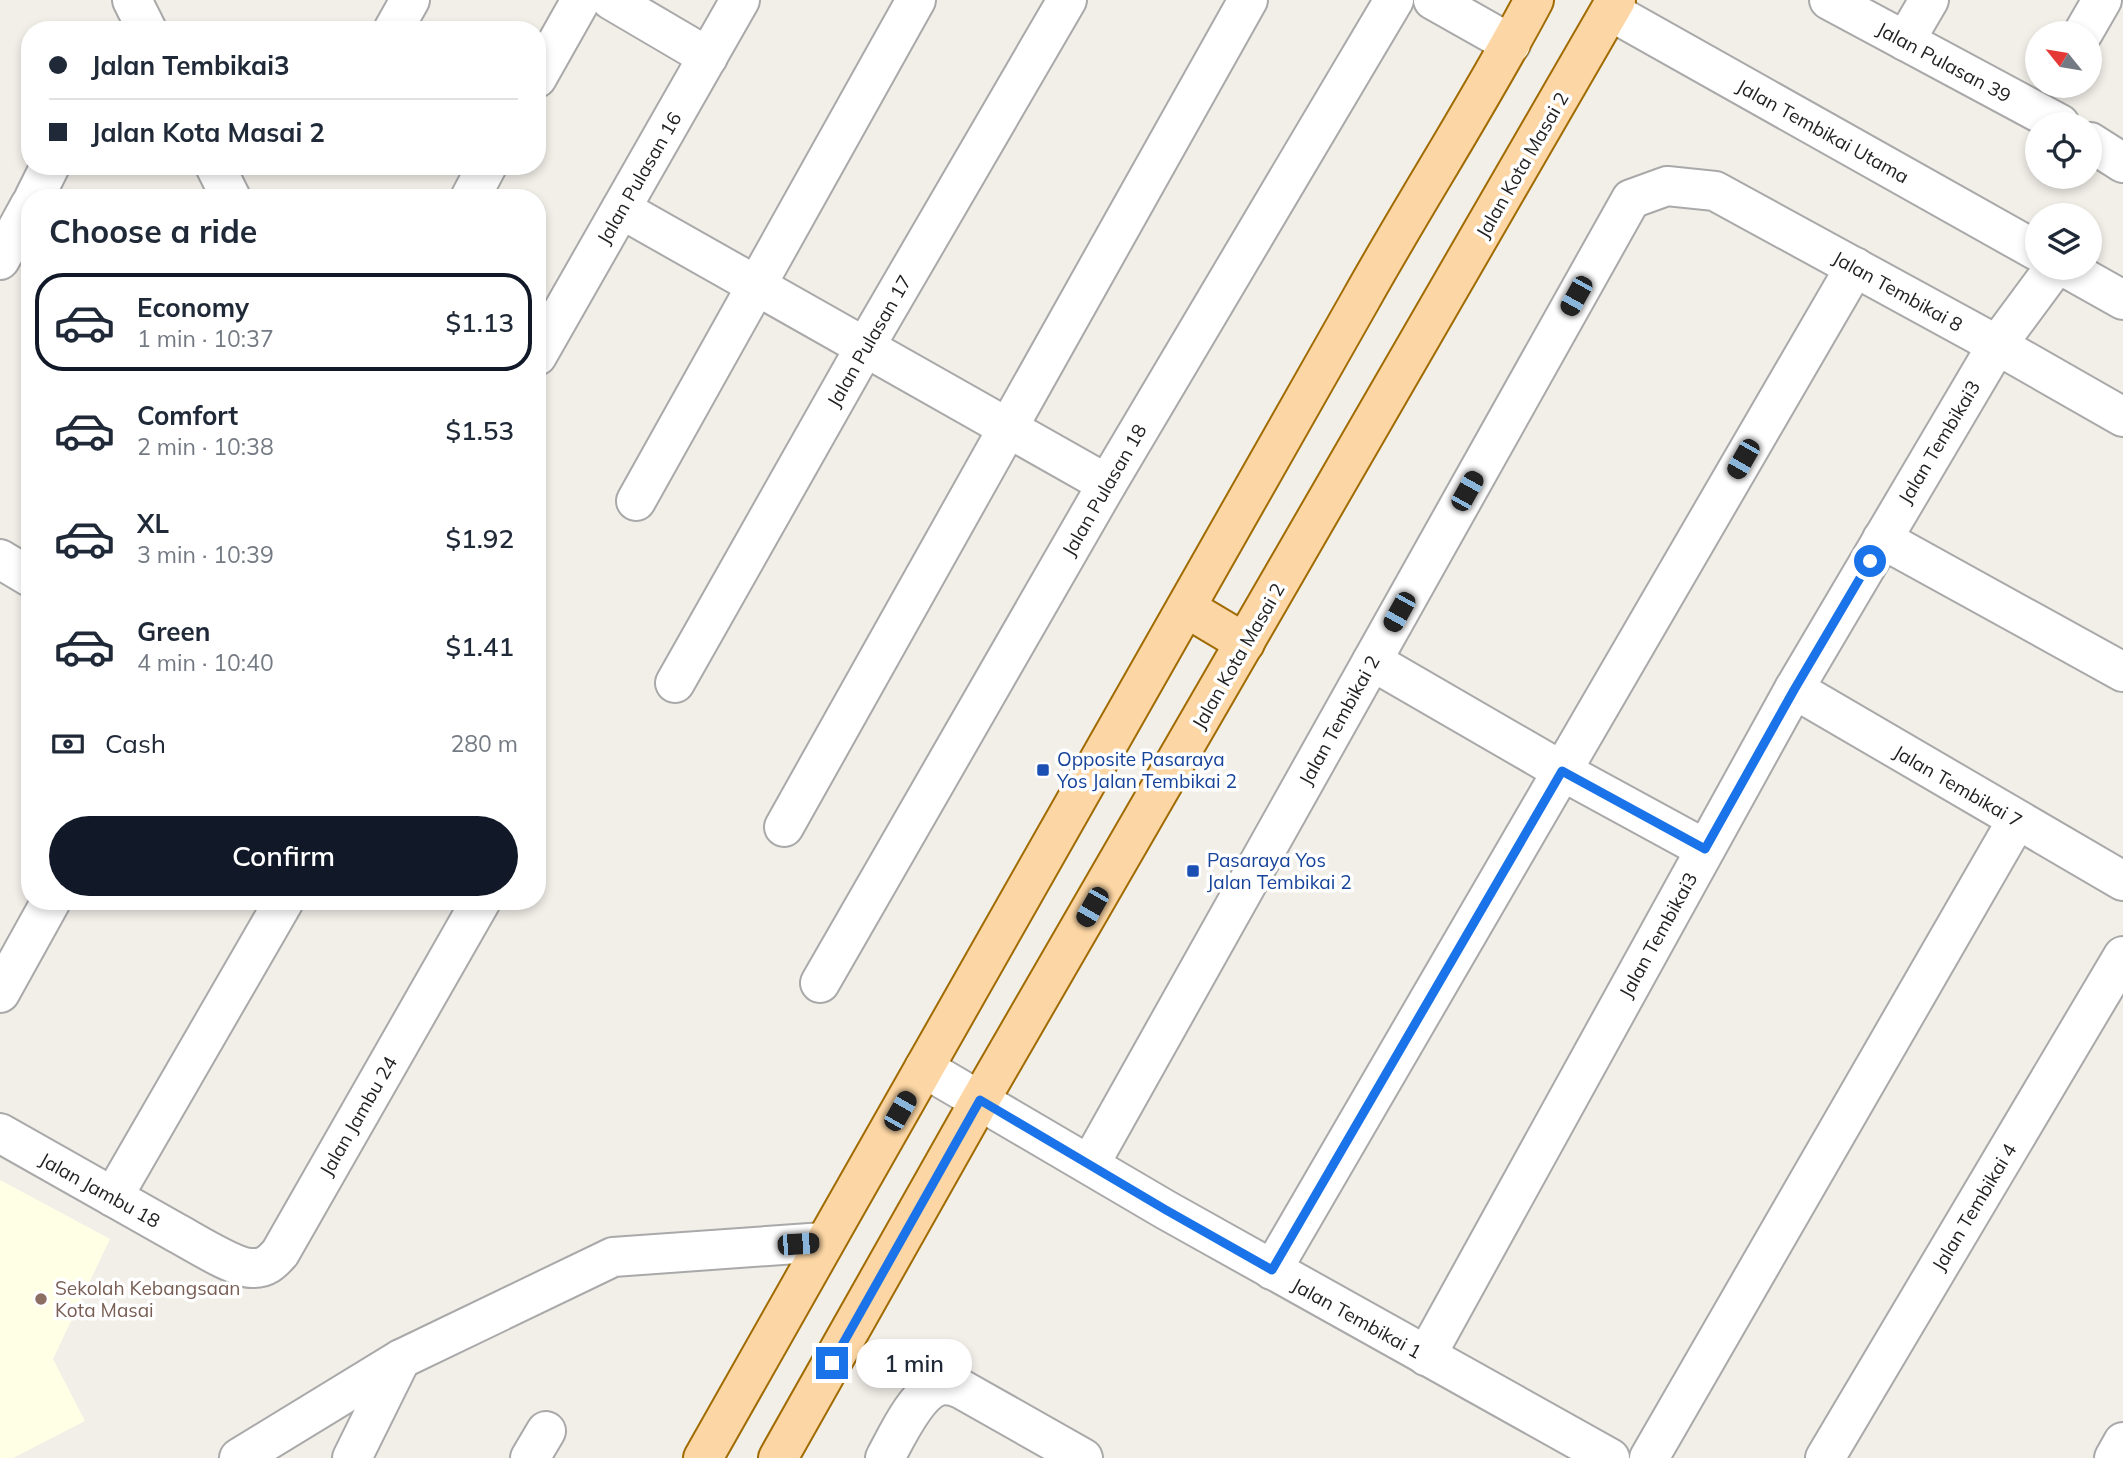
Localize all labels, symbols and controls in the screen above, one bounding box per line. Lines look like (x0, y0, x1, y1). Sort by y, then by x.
street label: Jalan Pulasan 39 (1873, 17, 2015, 107)
north arrow (2025, 21, 2102, 98)
map controls (2025, 21, 2102, 280)
text: Jalan Tembikai3 (91, 49, 290, 82)
street label: Jalan Tembikai Utama (1733, 74, 1913, 188)
street label: Jalan Kota Masai 2 (1470, 88, 1574, 242)
street label: Jalan Pulasan 16 (591, 108, 687, 248)
button: locate (2025, 112, 2102, 189)
text: Jalan Kota Masai 2 (91, 116, 325, 149)
button: layers (2025, 203, 2102, 280)
text: Choose a ride (49, 211, 257, 251)
street label: Jalan Tembikai 8 (1829, 245, 1967, 337)
street label: Jalan Pulasan 17 (821, 271, 917, 411)
car (1557, 273, 1596, 319)
icon: car (53, 291, 116, 354)
text: Economy (137, 291, 249, 324)
text: $1.13 (445, 306, 514, 339)
text: 1 min · 10:37 (137, 324, 274, 353)
street label: Jalan Tembikai3 (1893, 376, 1985, 508)
icon: car (53, 399, 116, 462)
text: Comfort (137, 399, 238, 432)
text: $1.53 (445, 414, 514, 447)
street label: Jalan Pulasan 18 (1056, 420, 1152, 560)
text: 2 min · 10:38 (137, 432, 274, 461)
car (1724, 436, 1763, 482)
car (1448, 468, 1487, 514)
icon: car (53, 507, 116, 570)
text: XL (137, 507, 169, 540)
text: $1.92 (445, 522, 514, 555)
text: 3 min · 10:39 (137, 540, 274, 569)
route start (1854, 545, 1886, 577)
street label: Jalan Kota Masai 2 (1186, 579, 1290, 733)
car (1380, 589, 1419, 635)
icon: car (53, 615, 116, 678)
text: Green (137, 615, 210, 648)
text: $1.41 (445, 630, 514, 663)
text: 4 min · 10:40 (137, 648, 274, 677)
street label: Jalan Tembikai 2 (1293, 651, 1385, 789)
icon: cash (49, 725, 87, 763)
text: Cash (105, 727, 166, 760)
text: 280 m (450, 729, 518, 758)
street label: Jalan Tembikai 7 (1889, 739, 2027, 833)
place label: Opposite Pasaraya Yos Jalan Tembikai 2 (1056, 747, 1237, 793)
marker: Opposite Pasaraya Yos Jalan Tembikai 2 (1035, 762, 1051, 778)
button: Confirm (49, 816, 518, 896)
place label: Pasaraya Yos Jalan Tembikai 2 (1207, 848, 1352, 894)
marker: Pasaraya Yos Jalan Tembikai 2 (1185, 863, 1201, 879)
street label: Jalan Tembikai3 (1614, 868, 1702, 1002)
car (1073, 884, 1112, 930)
street label: Jalan Jambu 24 (314, 1052, 402, 1180)
car (881, 1088, 920, 1134)
street label: Jalan Tembikai 4 (1926, 1139, 2022, 1275)
street label: Jalan Jambu 18 (36, 1147, 164, 1233)
car (777, 1232, 820, 1256)
street label: Jalan Tembikai 1 (1288, 1272, 1426, 1364)
place label: Sekolah Kebangsaan Kota Masai (55, 1276, 241, 1322)
marker: Sekolah Kebangsaan Kota Masai (33, 1291, 49, 1307)
callout: 1 min (856, 1338, 972, 1388)
route end (816, 1347, 848, 1379)
text: 1 min (884, 1349, 944, 1378)

